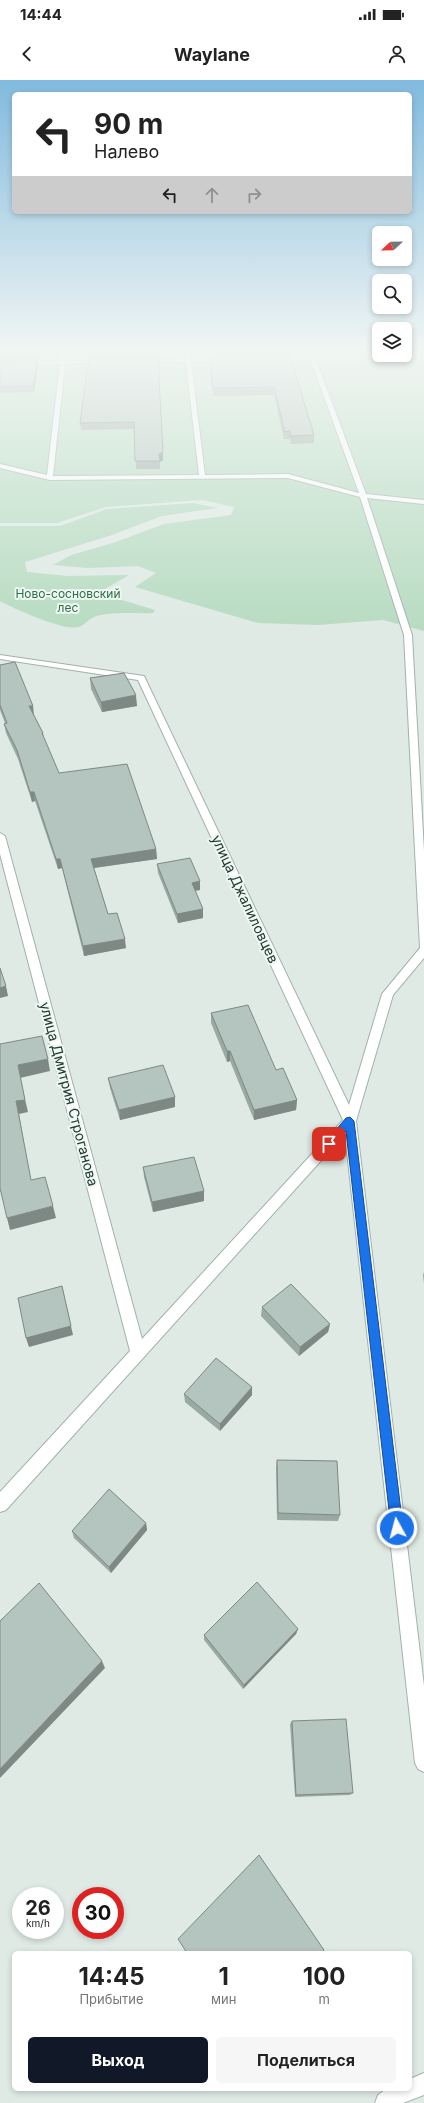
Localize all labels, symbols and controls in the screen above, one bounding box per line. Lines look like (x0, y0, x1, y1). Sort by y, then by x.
text: 14:44 (20, 5, 62, 24)
icon: back (16, 43, 38, 65)
icon: person (386, 43, 408, 65)
text: Waylane (174, 44, 250, 65)
text: 90 m (94, 107, 163, 141)
icon: left (28, 108, 80, 160)
text: Налево (94, 141, 159, 162)
icon: left (159, 184, 181, 206)
icon: ahead (201, 184, 223, 206)
icon: right (243, 184, 265, 206)
north arrow (372, 226, 412, 266)
map controls (372, 226, 412, 362)
button: search (372, 274, 412, 314)
button: layers (372, 322, 412, 362)
park label: Ново-сосновский лес (15, 586, 121, 615)
street label: улица Джалиловцев (208, 832, 283, 966)
street label: улица Дмитрия Строганова (37, 1000, 102, 1188)
pin (312, 1127, 346, 1161)
icon: arrive (318, 1133, 340, 1155)
position arrow (376, 1507, 418, 1549)
speed limit sign: 30 (72, 1887, 124, 1939)
text: 26 (25, 1896, 51, 1920)
text: km/h (26, 1917, 50, 1929)
text: 14:45 (78, 1962, 145, 1991)
text: 1 (219, 1962, 229, 1991)
text: 100 (303, 1962, 346, 1991)
text: Прибытие (79, 1991, 144, 2007)
text: мин (211, 1991, 236, 2007)
text: m (318, 1991, 330, 2007)
button: Выход (28, 2037, 208, 2083)
button: Поделиться (216, 2037, 396, 2083)

